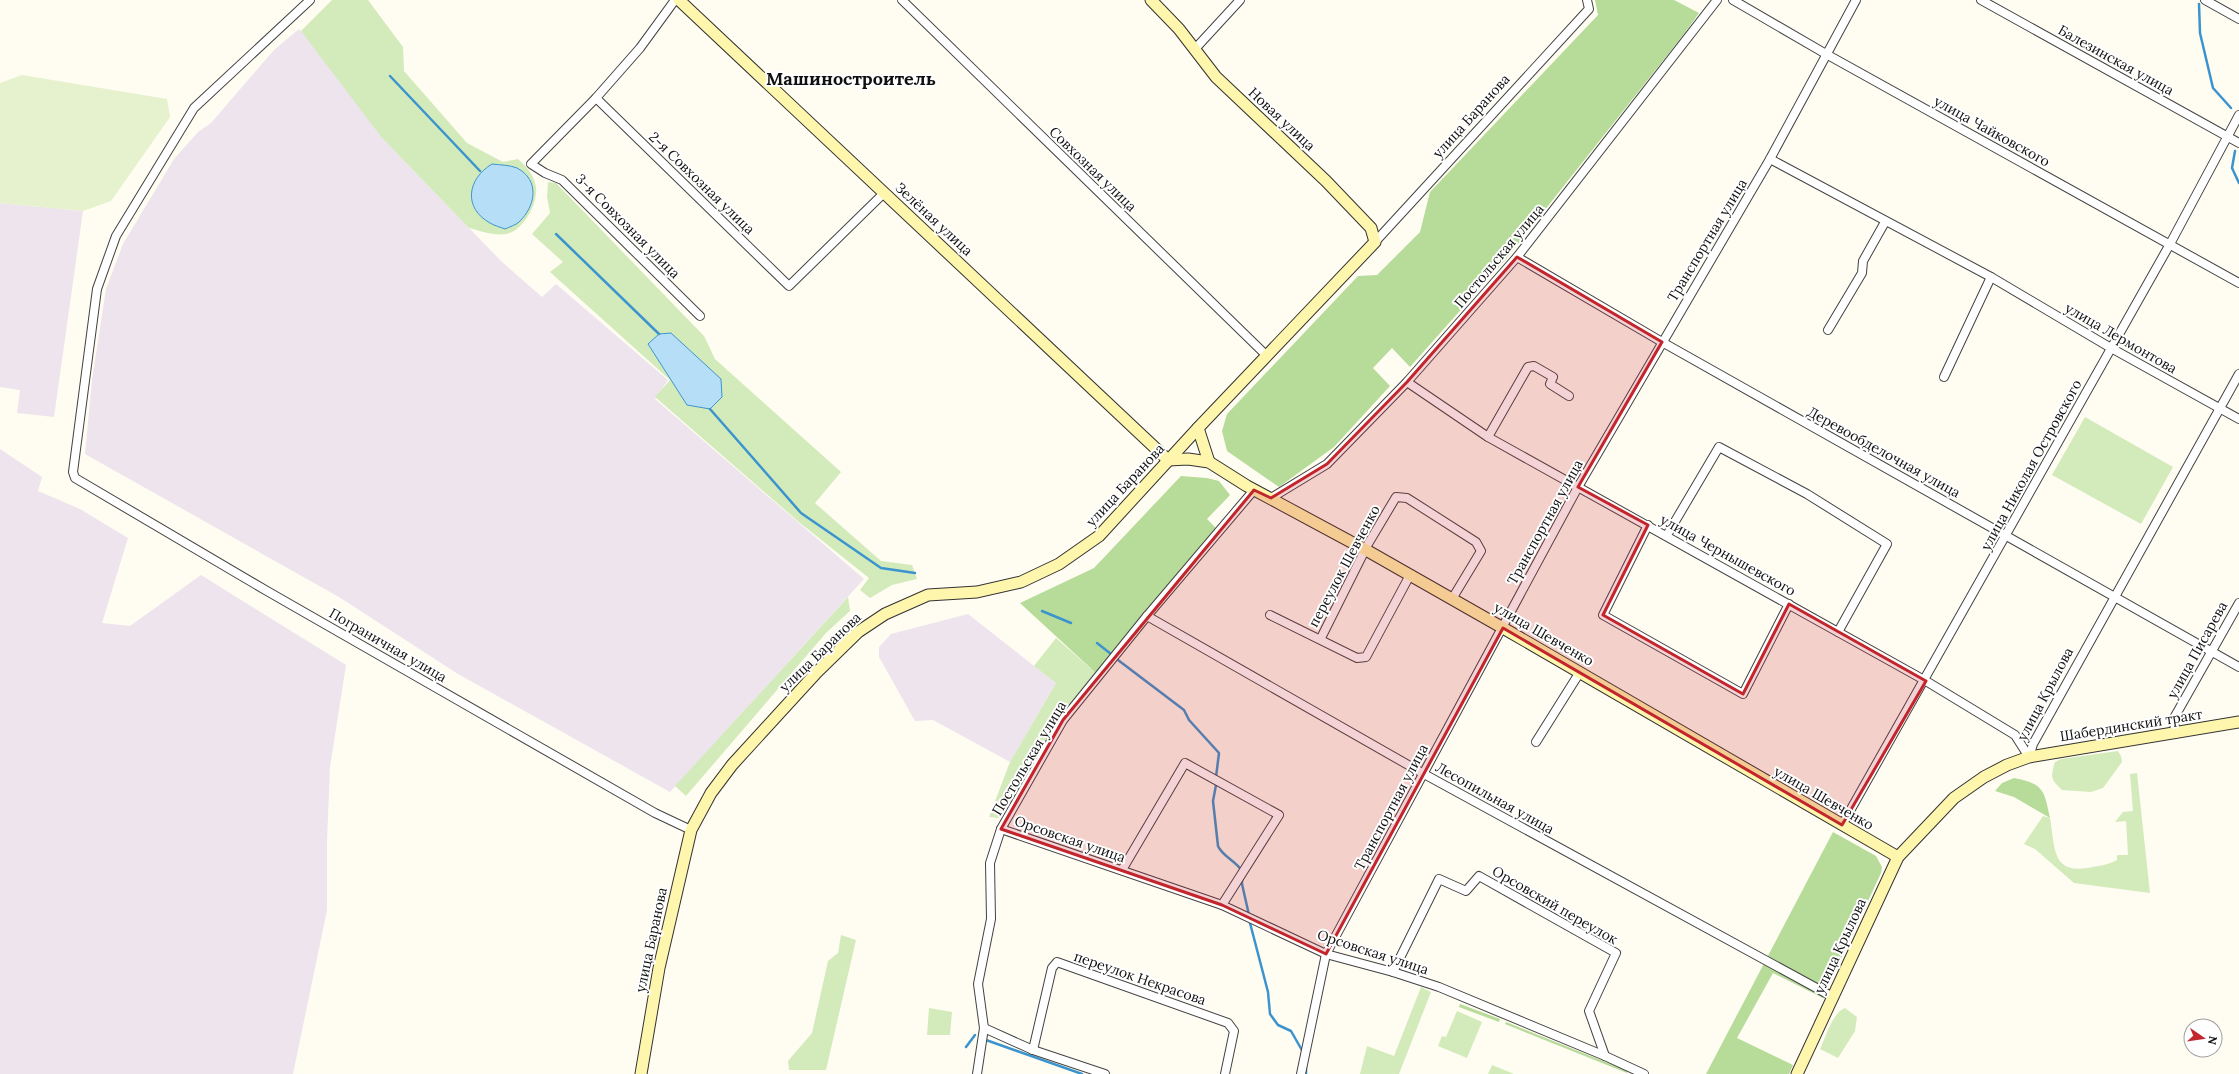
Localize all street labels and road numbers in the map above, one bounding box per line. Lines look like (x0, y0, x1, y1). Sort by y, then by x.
street label: Балезинская улица (2055, 21, 2177, 99)
street label: улица Баранова (1429, 70, 1513, 162)
street label: Новая улица (1245, 83, 1319, 155)
street label: улица Чайковского (1931, 92, 2053, 170)
street label: Совхозная улица (1045, 123, 1141, 215)
street label: 2-я Совхозная улица (645, 128, 759, 238)
street label: 3-я Совхозная улица (572, 170, 684, 282)
street label: Транспортная улица (1663, 175, 1751, 305)
street label: Зелёная улица (891, 178, 977, 260)
street label: Постольская улица (1450, 200, 1548, 312)
street label: улица Лермонтова (2062, 299, 2180, 377)
street label: улица Николая Островского (1976, 376, 2086, 554)
street label: Деревообделочная улица (1804, 402, 1964, 502)
street label: улица Баранова (1082, 440, 1168, 530)
street label: Транспортная улица (1503, 456, 1587, 588)
street label: переулок Шевченко (1304, 502, 1384, 630)
street label: улица Чернышевского (1657, 510, 1799, 600)
street label: улица Шевченко (1491, 598, 1597, 670)
street label: улица Писарева (2163, 598, 2231, 702)
street label: Пограничная улица (326, 604, 450, 686)
street label: улица Баранова (775, 608, 865, 696)
street label: улица Крылова (2013, 644, 2077, 744)
street label: Постольская улица (988, 698, 1070, 818)
street label: Шабердинский тракт (2059, 705, 2203, 745)
street label: Транспортная улица (1350, 741, 1432, 873)
street label: Лесопильная улица (1433, 758, 1557, 838)
street label: улица Шевченко (1771, 762, 1877, 834)
street label: Орсовская улица (1012, 812, 1128, 866)
street label: Орсовский переулок (1489, 862, 1621, 949)
street label: улица Баранова (631, 886, 671, 994)
street label: улица Крылова (1810, 895, 1870, 997)
street label: Орсовская улица (1315, 926, 1431, 978)
street label: переулок Некрасова (1072, 947, 1208, 1009)

